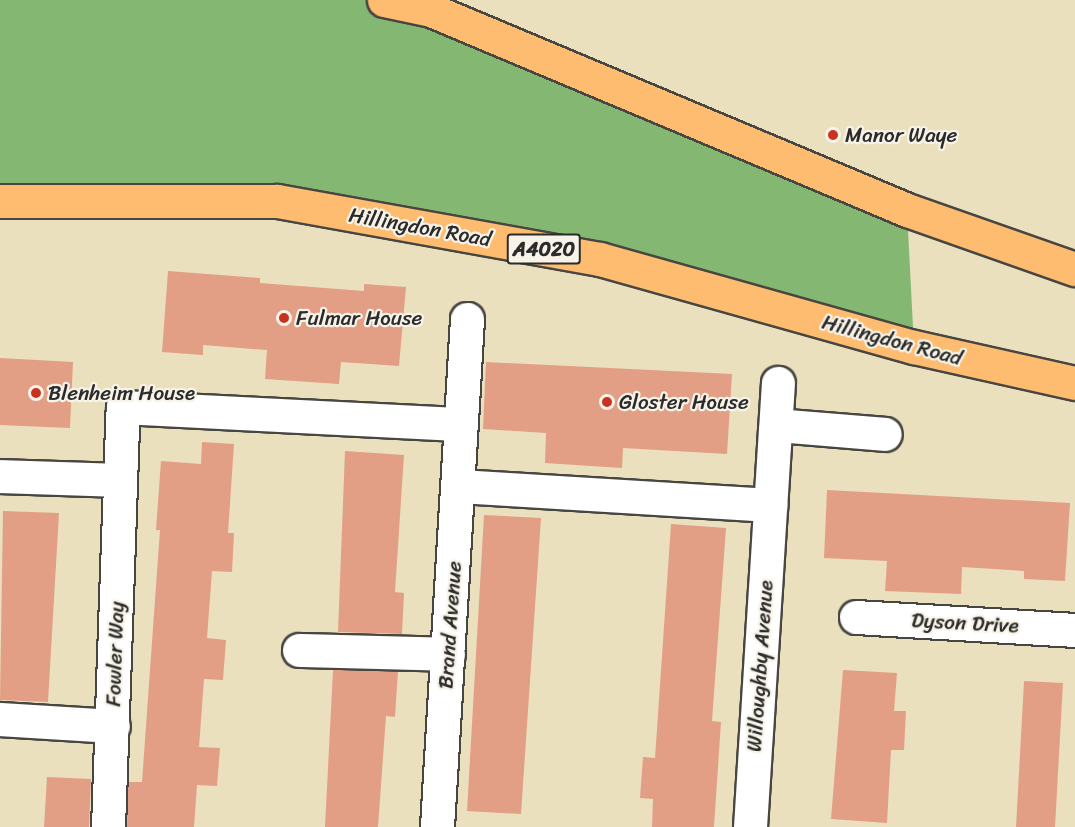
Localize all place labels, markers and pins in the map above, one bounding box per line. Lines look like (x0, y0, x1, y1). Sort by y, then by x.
place label: Manor Waye (845, 122, 957, 148)
marker: Manor Waye (826, 128, 840, 142)
place label: Fulmar House (296, 305, 422, 331)
marker: Fulmar House (277, 311, 291, 325)
place label: Blenheim House (48, 380, 195, 406)
marker: Blenheim House (29, 386, 43, 400)
place label: Gloster House (619, 389, 748, 415)
marker: Gloster House (600, 395, 614, 409)

